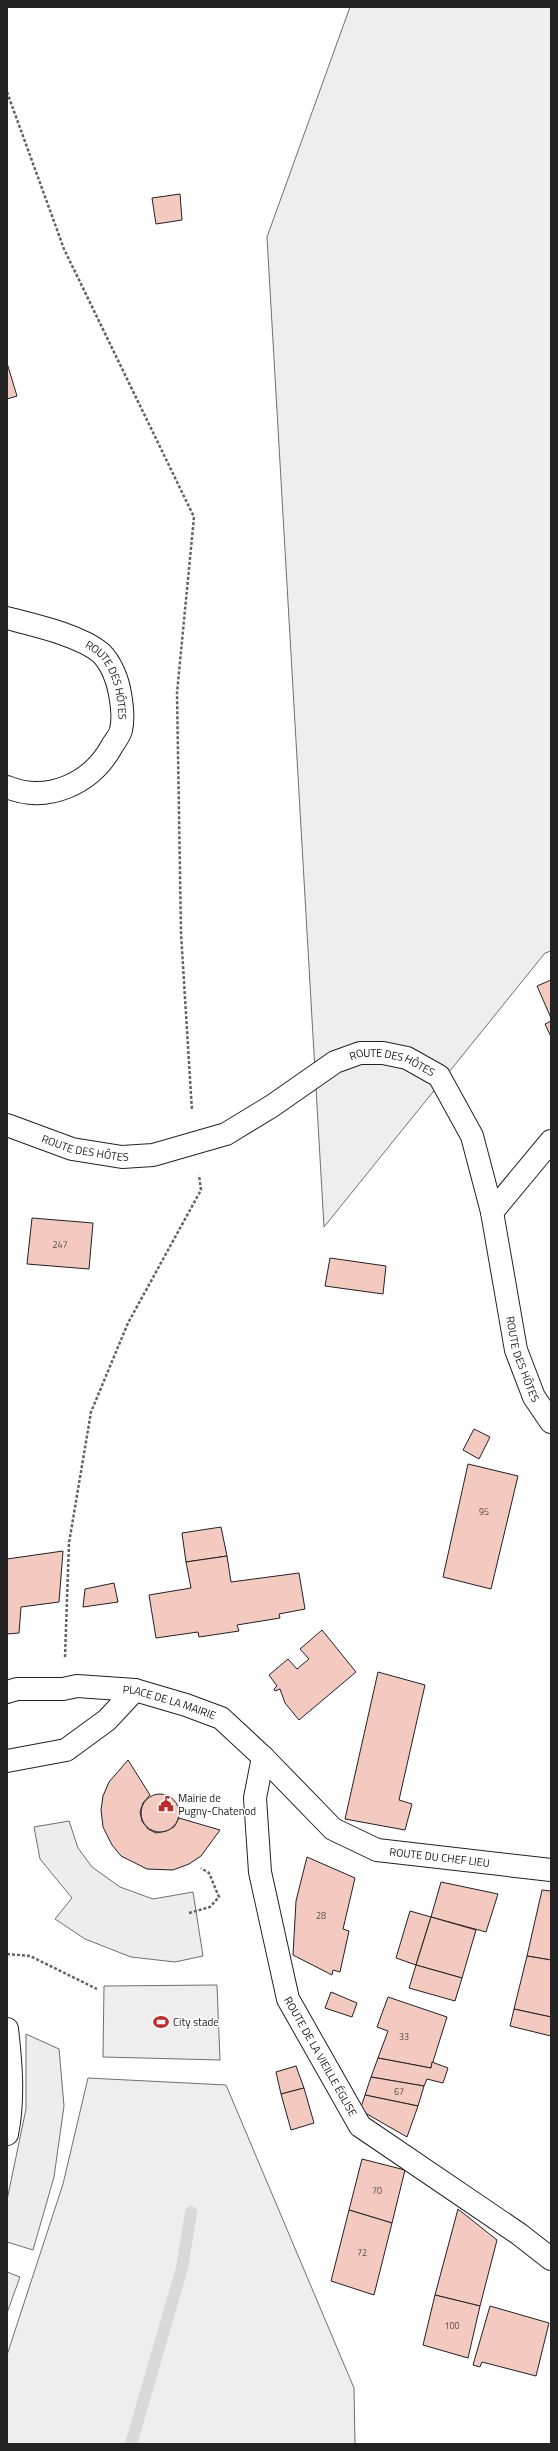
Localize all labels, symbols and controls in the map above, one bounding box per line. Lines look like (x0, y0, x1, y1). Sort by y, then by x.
street label: ROUTE DES HÔTES (82, 636, 131, 720)
street label: ROUTE DES HÔTES (347, 1044, 438, 1080)
street label: ROUTE DES HÔTES (39, 1130, 129, 1165)
house number: 247 (52, 1238, 68, 1251)
street label: ROUTE DES HÔTES (502, 1315, 543, 1405)
house number: 95 (479, 1505, 489, 1518)
street label: PLACE DE LA MAIRIE (122, 1681, 218, 1723)
place label: Mairie de Pugny-Chatenod (178, 1790, 256, 1819)
public building icon: Mairie de Pugny-Chatenod (157, 1795, 175, 1813)
street label: ROUTE DU CHEF LIEU (389, 1843, 491, 1871)
house number: 28 (316, 1909, 326, 1922)
street label: ROUTE DE LA VIEILLE ÉGLISE (280, 1994, 361, 2119)
sports icon: City stade (152, 2013, 170, 2031)
place label: City stade (173, 2014, 219, 2030)
house number: 33 (399, 2030, 409, 2043)
house number: 67 (394, 2085, 404, 2098)
house number: 70 (372, 2184, 382, 2197)
house number: 72 (357, 2246, 367, 2259)
house number: 100 (444, 2319, 460, 2332)

